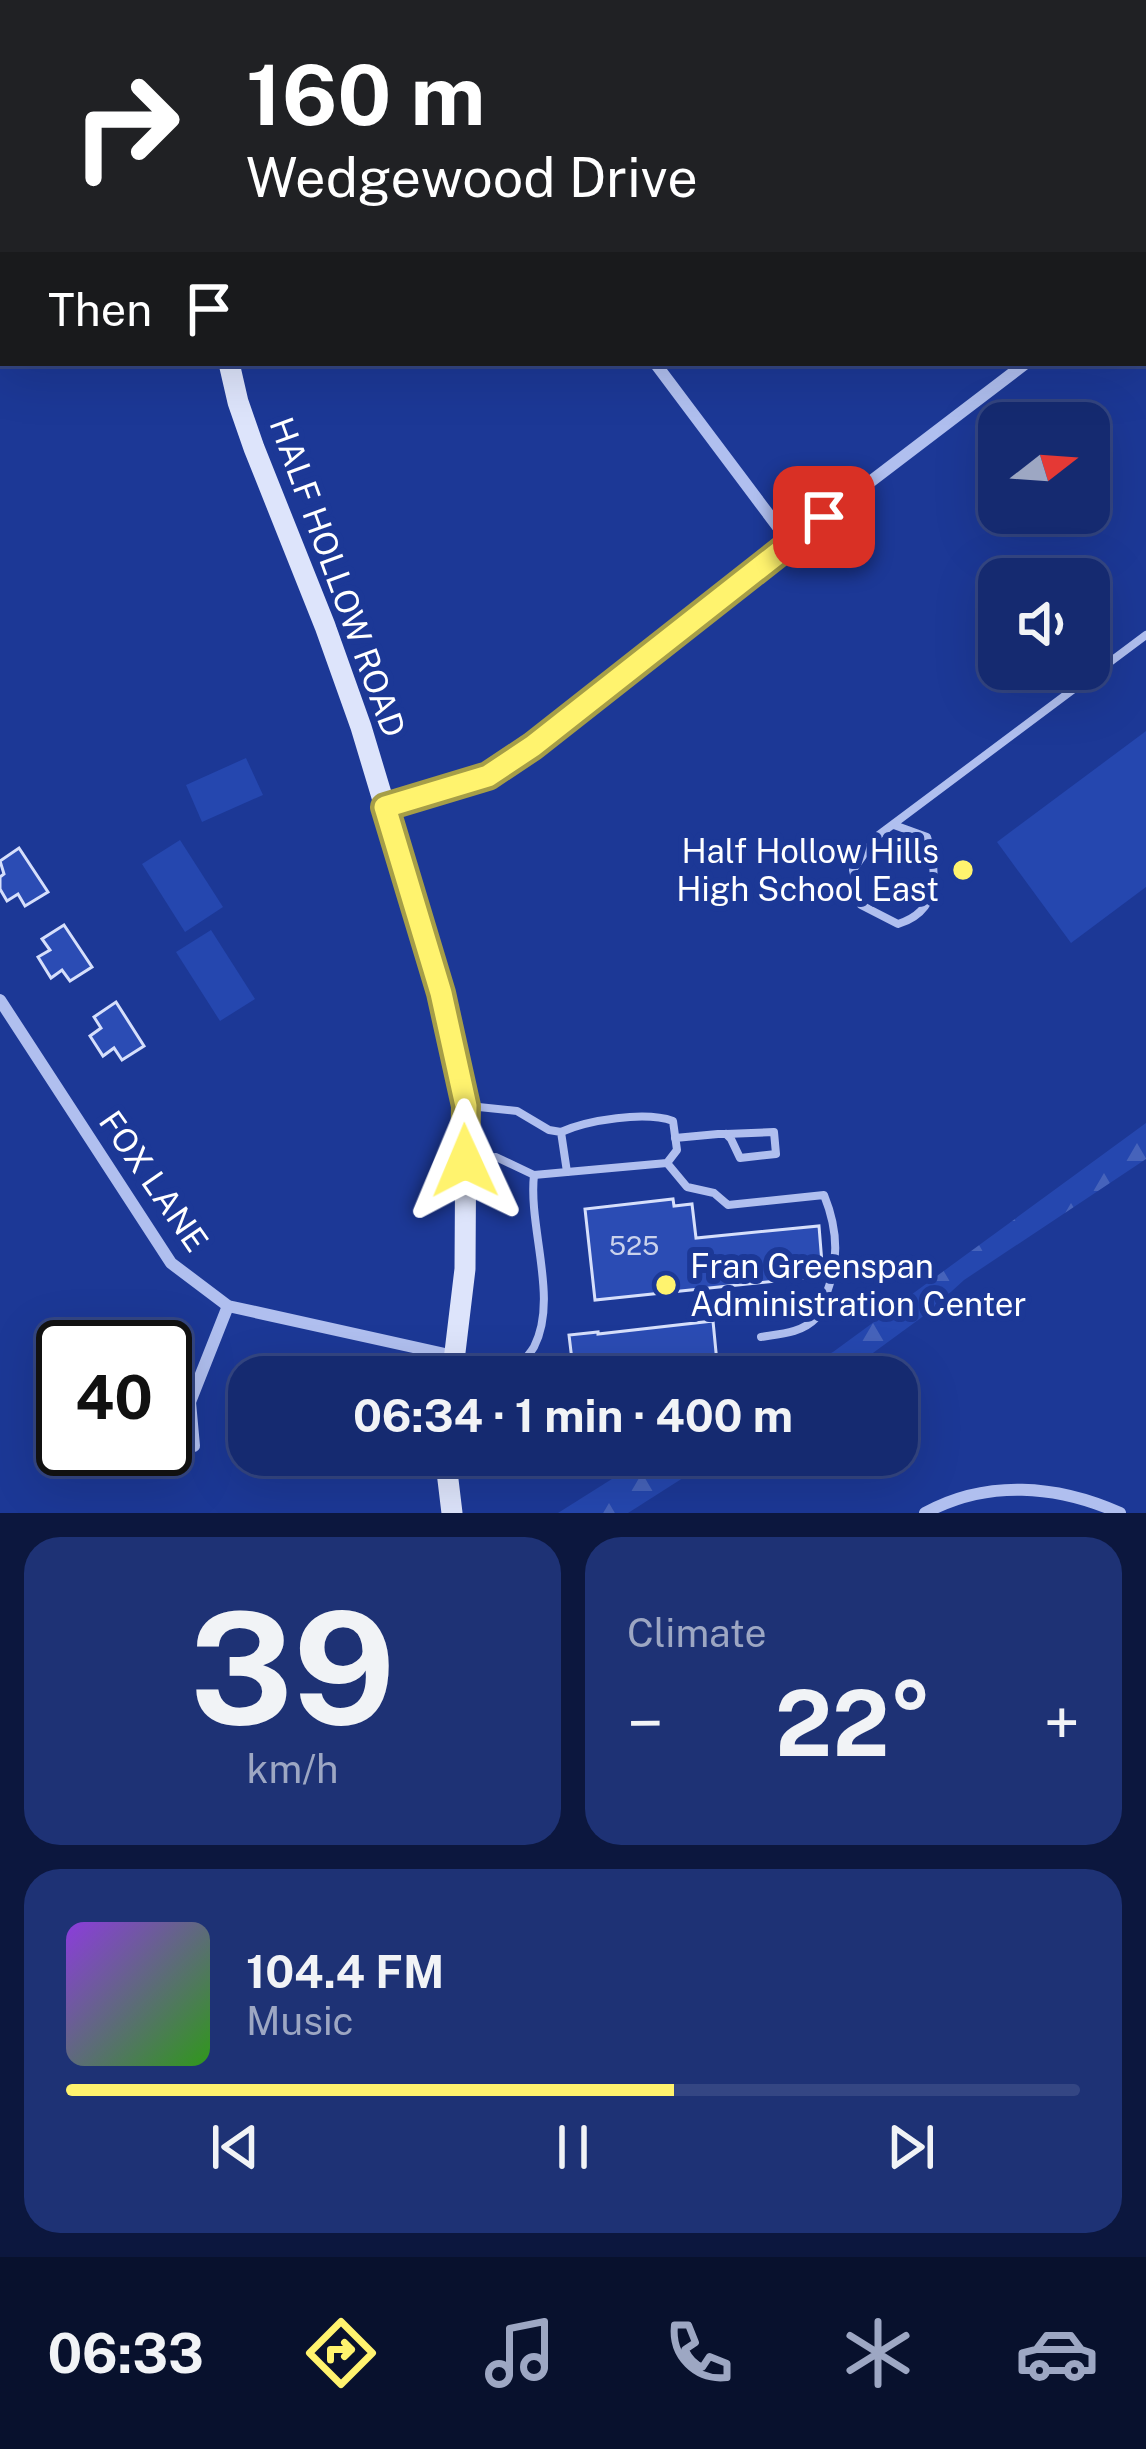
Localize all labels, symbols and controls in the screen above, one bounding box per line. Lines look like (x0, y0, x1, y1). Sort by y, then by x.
text: 160 m (246, 45, 485, 144)
icon: right (48, 48, 204, 204)
text: Wedgewood Drive (246, 146, 698, 209)
icon: arrive (176, 276, 242, 342)
text: Then (48, 283, 152, 336)
north arrow (978, 402, 1110, 534)
map controls (978, 402, 1110, 690)
street label: HALF HOLLOW ROAD (263, 412, 413, 742)
pin (773, 466, 875, 568)
icon: arrive (791, 484, 857, 550)
button: sound (978, 558, 1110, 690)
place label: Half Hollow Hills High School East (676, 832, 939, 908)
marker: Half Hollow Hills High School East (950, 857, 976, 883)
position arrow (402, 1098, 528, 1224)
street label: FOX LANE (92, 1104, 216, 1258)
house number: 525 (609, 1229, 659, 1261)
place label: Fran Greenspan Administration Center (690, 1247, 1026, 1323)
marker: Fran Greenspan Administration Center (653, 1272, 679, 1298)
speed limit sign: 40 (36, 1320, 192, 1476)
text: 06:34 · 1 min · 400 m (353, 1389, 793, 1442)
text: 39 (189, 1576, 396, 1759)
text: Climate (627, 1610, 767, 1656)
text: 22° (775, 1670, 932, 1776)
text: − (627, 1684, 664, 1762)
text: + (1043, 1684, 1080, 1762)
text: km/h (247, 1746, 338, 1792)
text: 104.4 FM (246, 1945, 444, 1998)
text: Music (246, 1998, 354, 2044)
icon: previous (202, 2114, 268, 2180)
icon: pause (540, 2114, 606, 2180)
icon: next (878, 2114, 944, 2180)
icon: directions (299, 2311, 383, 2395)
icon: music (478, 2311, 562, 2395)
icon: phone (657, 2311, 741, 2395)
icon: climate (836, 2311, 920, 2395)
icon: car (1015, 2311, 1099, 2395)
text: 06:33 (47, 2322, 204, 2385)

